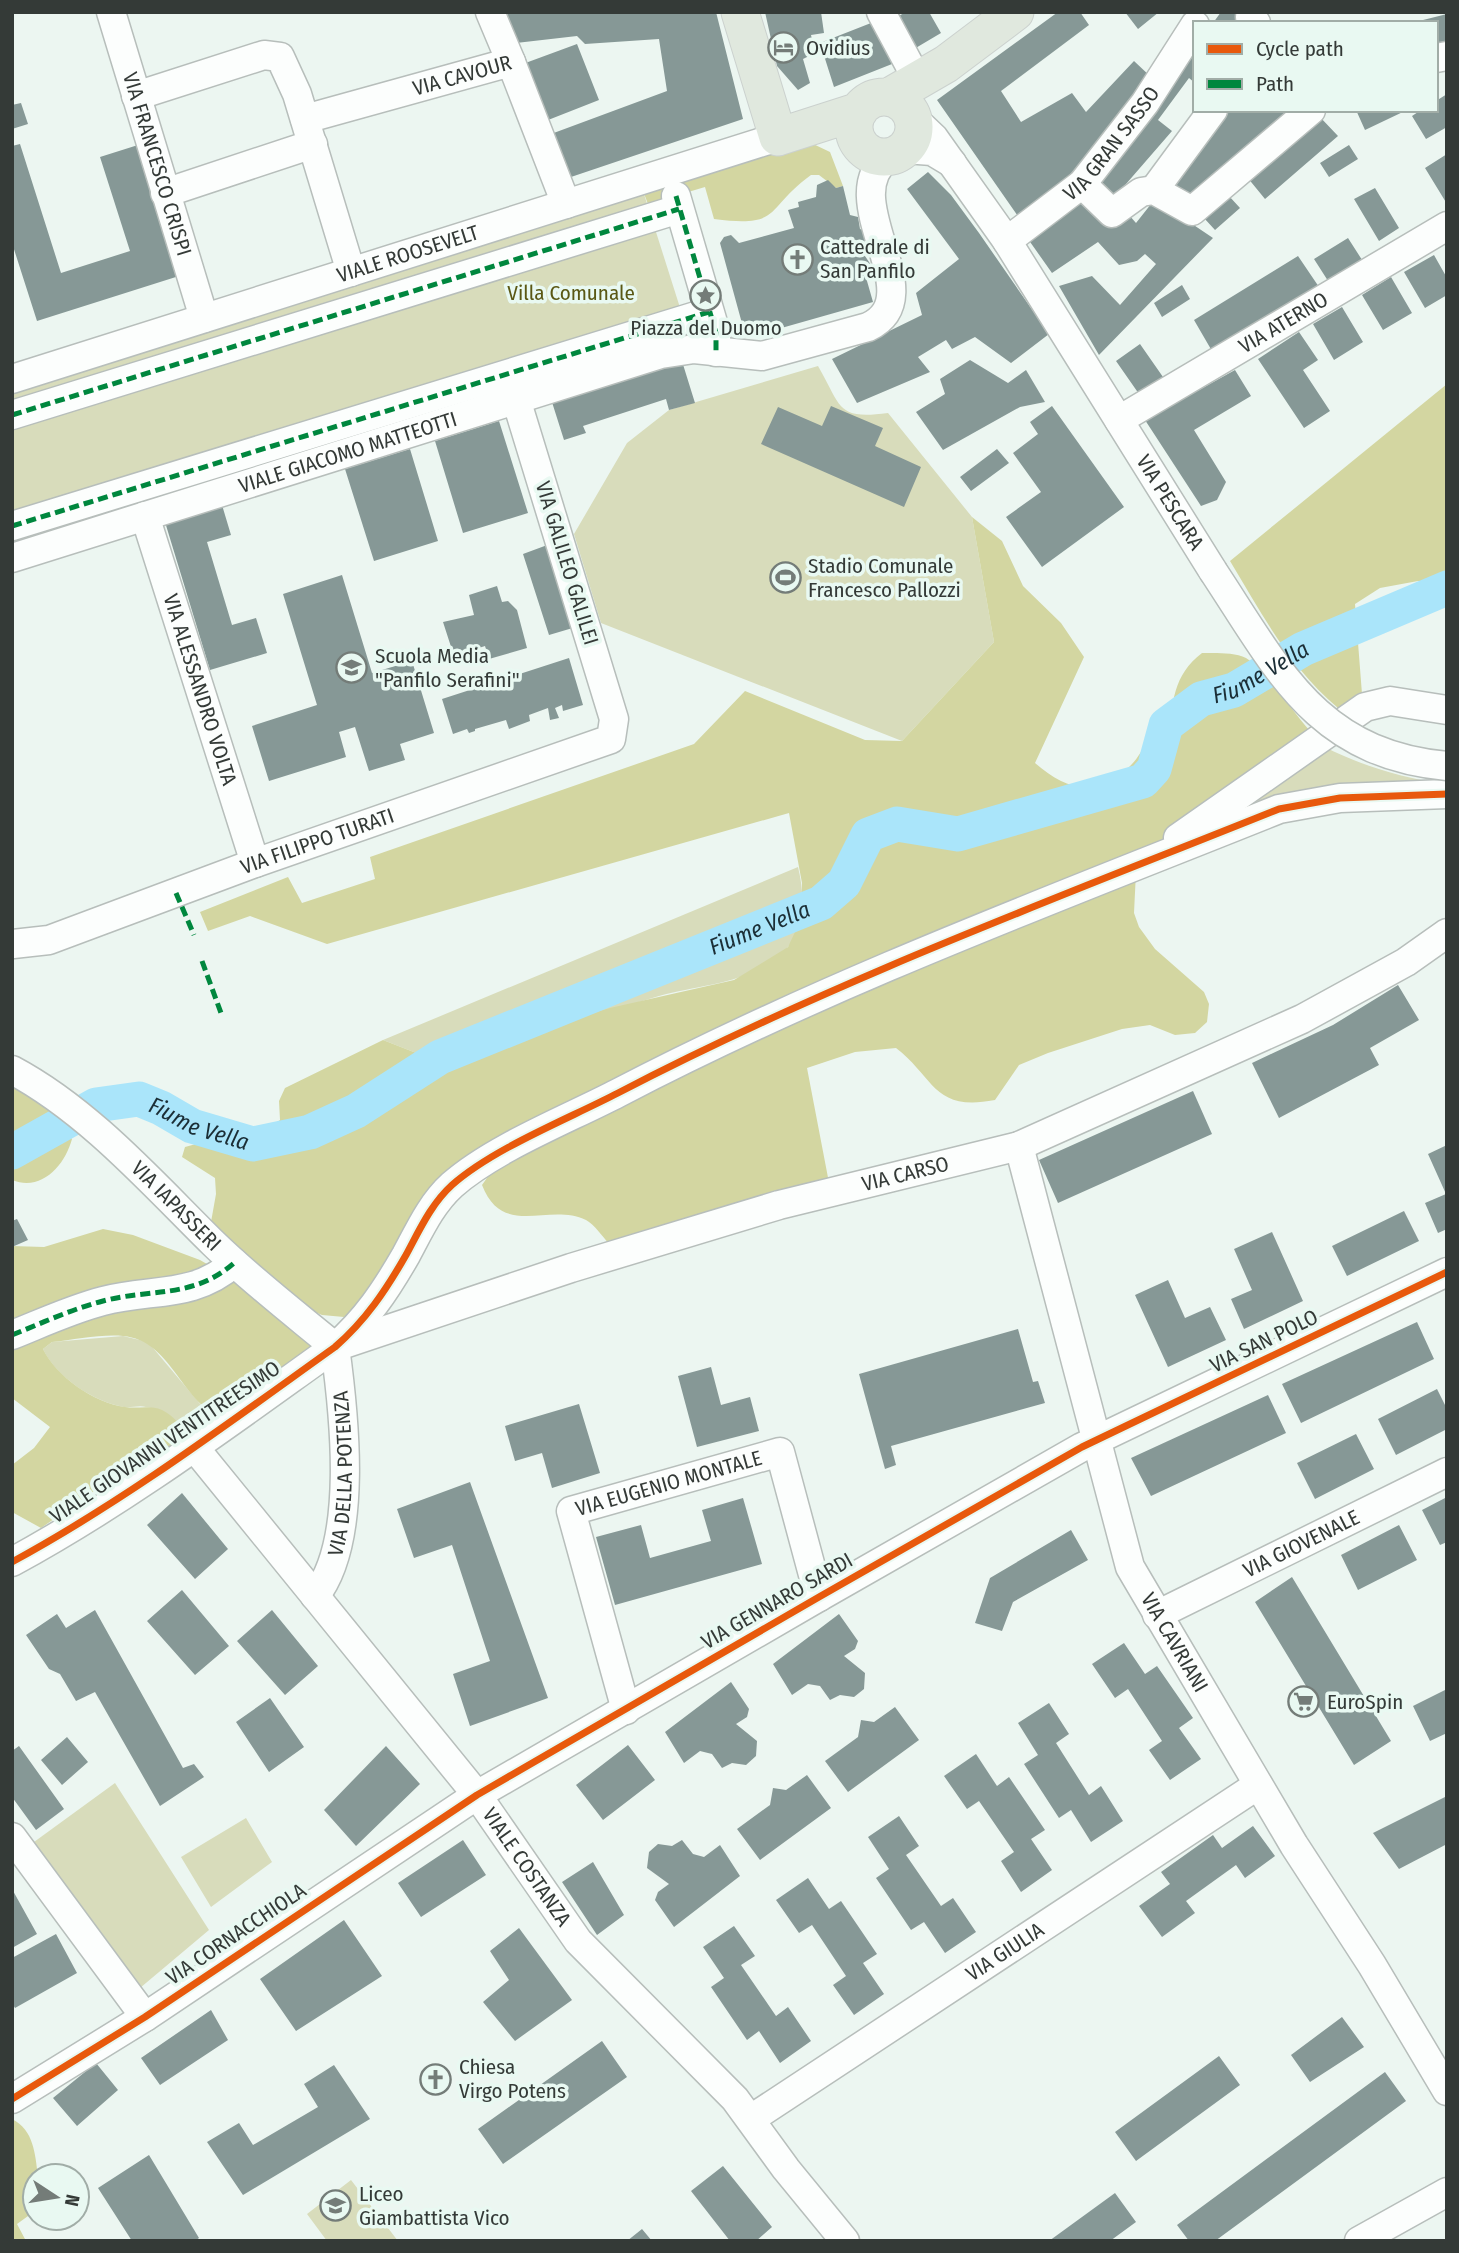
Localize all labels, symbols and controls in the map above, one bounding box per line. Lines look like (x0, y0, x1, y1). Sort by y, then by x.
legend (1193, 21, 1438, 112)
hotel icon: Ovidius (766, 31, 800, 65)
place label: Ovidius (806, 35, 870, 61)
text: Cycle path (1256, 36, 1344, 62)
street label: VIA CAVOUR (410, 49, 515, 102)
street label: VIA FRANCESCO CRISPI (117, 69, 197, 259)
text: Path (1256, 71, 1294, 97)
street label: VIA GRAN SASSO (1058, 82, 1165, 206)
street label: VIALE ROOSEVELT (334, 219, 482, 289)
place label: Cattedrale di San Panfilo (820, 234, 930, 284)
church icon: Cattedrale di San Panfilo (780, 242, 814, 276)
place icon: Piazza del Duomo (689, 279, 723, 313)
park label: Villa Comunale (507, 280, 635, 306)
street label: VIA ATERNO (1234, 286, 1333, 359)
place label: Piazza del Duomo (630, 315, 782, 341)
street label: VIALE GIACOMO MATTEOTTI (235, 406, 460, 499)
street label: VIA PESCARA (1131, 450, 1210, 555)
street label: VIA GALILEO GALILEI (530, 478, 604, 648)
place label: Stadio Comunale Francesco Pallozzi (808, 553, 961, 603)
sports icon: Stadio Comunale Francesco Pallozzi (768, 561, 802, 595)
street label: VIA ALESSANDRO VOLTA (158, 591, 242, 788)
water label: Fiume Vella (1209, 635, 1314, 709)
place label: Scuola Media "Panfilo Serafini" (375, 643, 520, 693)
school or university icon: Scuola Media "Panfilo Serafini" (335, 651, 369, 685)
street label: VIA FILIPPO TURATI (237, 803, 397, 880)
water label: Fiume Vella (705, 895, 814, 961)
water label: Fiume Vella (145, 1091, 253, 1156)
street label: VIA CARSO (859, 1151, 952, 1197)
street label: VIA IAPASSERI (126, 1155, 227, 1257)
street label: VIA SAN POLO (1206, 1304, 1322, 1378)
street label: VIALE GIOVANNI VENTITREESIMO (45, 1355, 285, 1529)
street label: VIA DELLA POTENZA (322, 1390, 358, 1559)
street label: VIA EUGENIO MONTALE (573, 1445, 765, 1522)
street label: VIA GIOVENALE (1239, 1504, 1364, 1583)
street label: VIA GENNARO SARDI (697, 1547, 857, 1655)
street label: VIA CAVRIANI (1135, 1588, 1214, 1697)
supermarket icon: EuroSpin (1287, 1685, 1321, 1719)
place label: EuroSpin (1327, 1689, 1403, 1715)
street label: VIALE COSTANZA (477, 1803, 577, 1931)
street label: VIA CORNACCHIOLA (161, 1878, 311, 1990)
street label: VIA GIULIA (961, 1917, 1049, 1987)
place label: Chiesa Virgo Potens (459, 2054, 566, 2104)
church icon: Chiesa Virgo Potens (419, 2062, 453, 2096)
north arrow (21, 2162, 91, 2232)
place label: Liceo Giambattista Vico (359, 2181, 510, 2231)
school or university icon: Liceo Giambattista Vico (319, 2189, 353, 2223)
text: N (60, 2192, 85, 2208)

